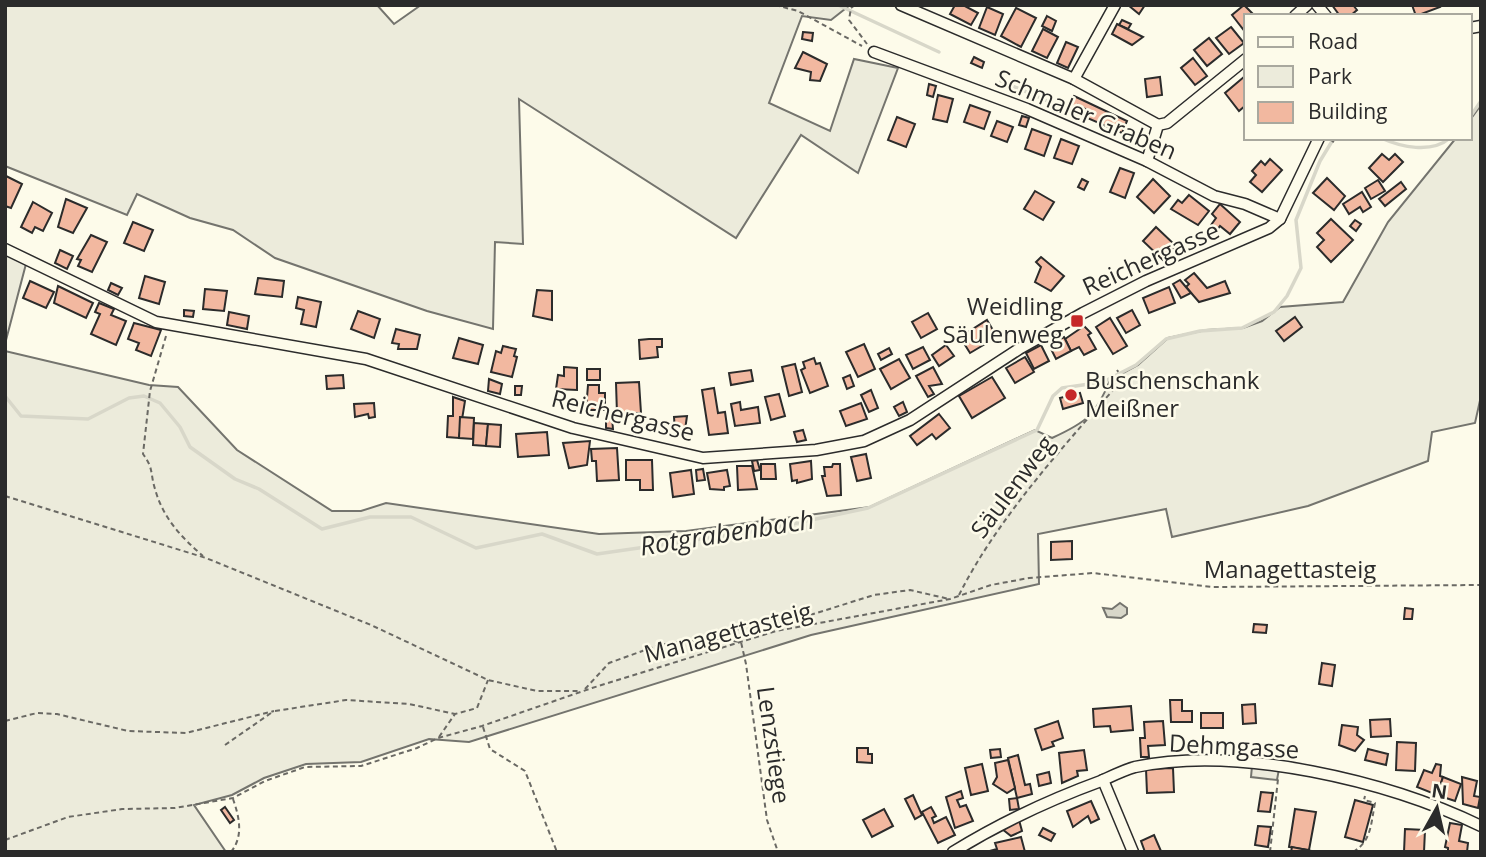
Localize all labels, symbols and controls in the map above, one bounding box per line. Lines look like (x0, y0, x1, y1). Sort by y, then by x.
legend (1244, 14, 1472, 140)
text: Road (1308, 27, 1358, 55)
street label: Schmaler Graben (991, 61, 1182, 167)
text: Park (1308, 62, 1352, 90)
text: Building (1308, 97, 1387, 125)
street label: Reichergasse (1077, 213, 1224, 303)
place label: Weidling Säulenweg (942, 289, 1063, 350)
marker: Weidling Säulenweg (1069, 313, 1085, 329)
place label: Buschenschank Meißner (1085, 363, 1260, 424)
street label: Reichergasse (548, 381, 698, 448)
marker: Buschenschank Meißner (1063, 387, 1079, 403)
street label: Säulenweg (962, 428, 1061, 544)
water label: Rotgrabenbach (637, 500, 817, 564)
street label: Managettasteig (1204, 552, 1376, 585)
street label: Managettasteig (640, 593, 815, 670)
street label: Lenzstiege (750, 684, 799, 806)
street label: Dehmgasse (1168, 726, 1300, 765)
north arrow (1402, 773, 1472, 843)
text: N (1430, 777, 1449, 805)

